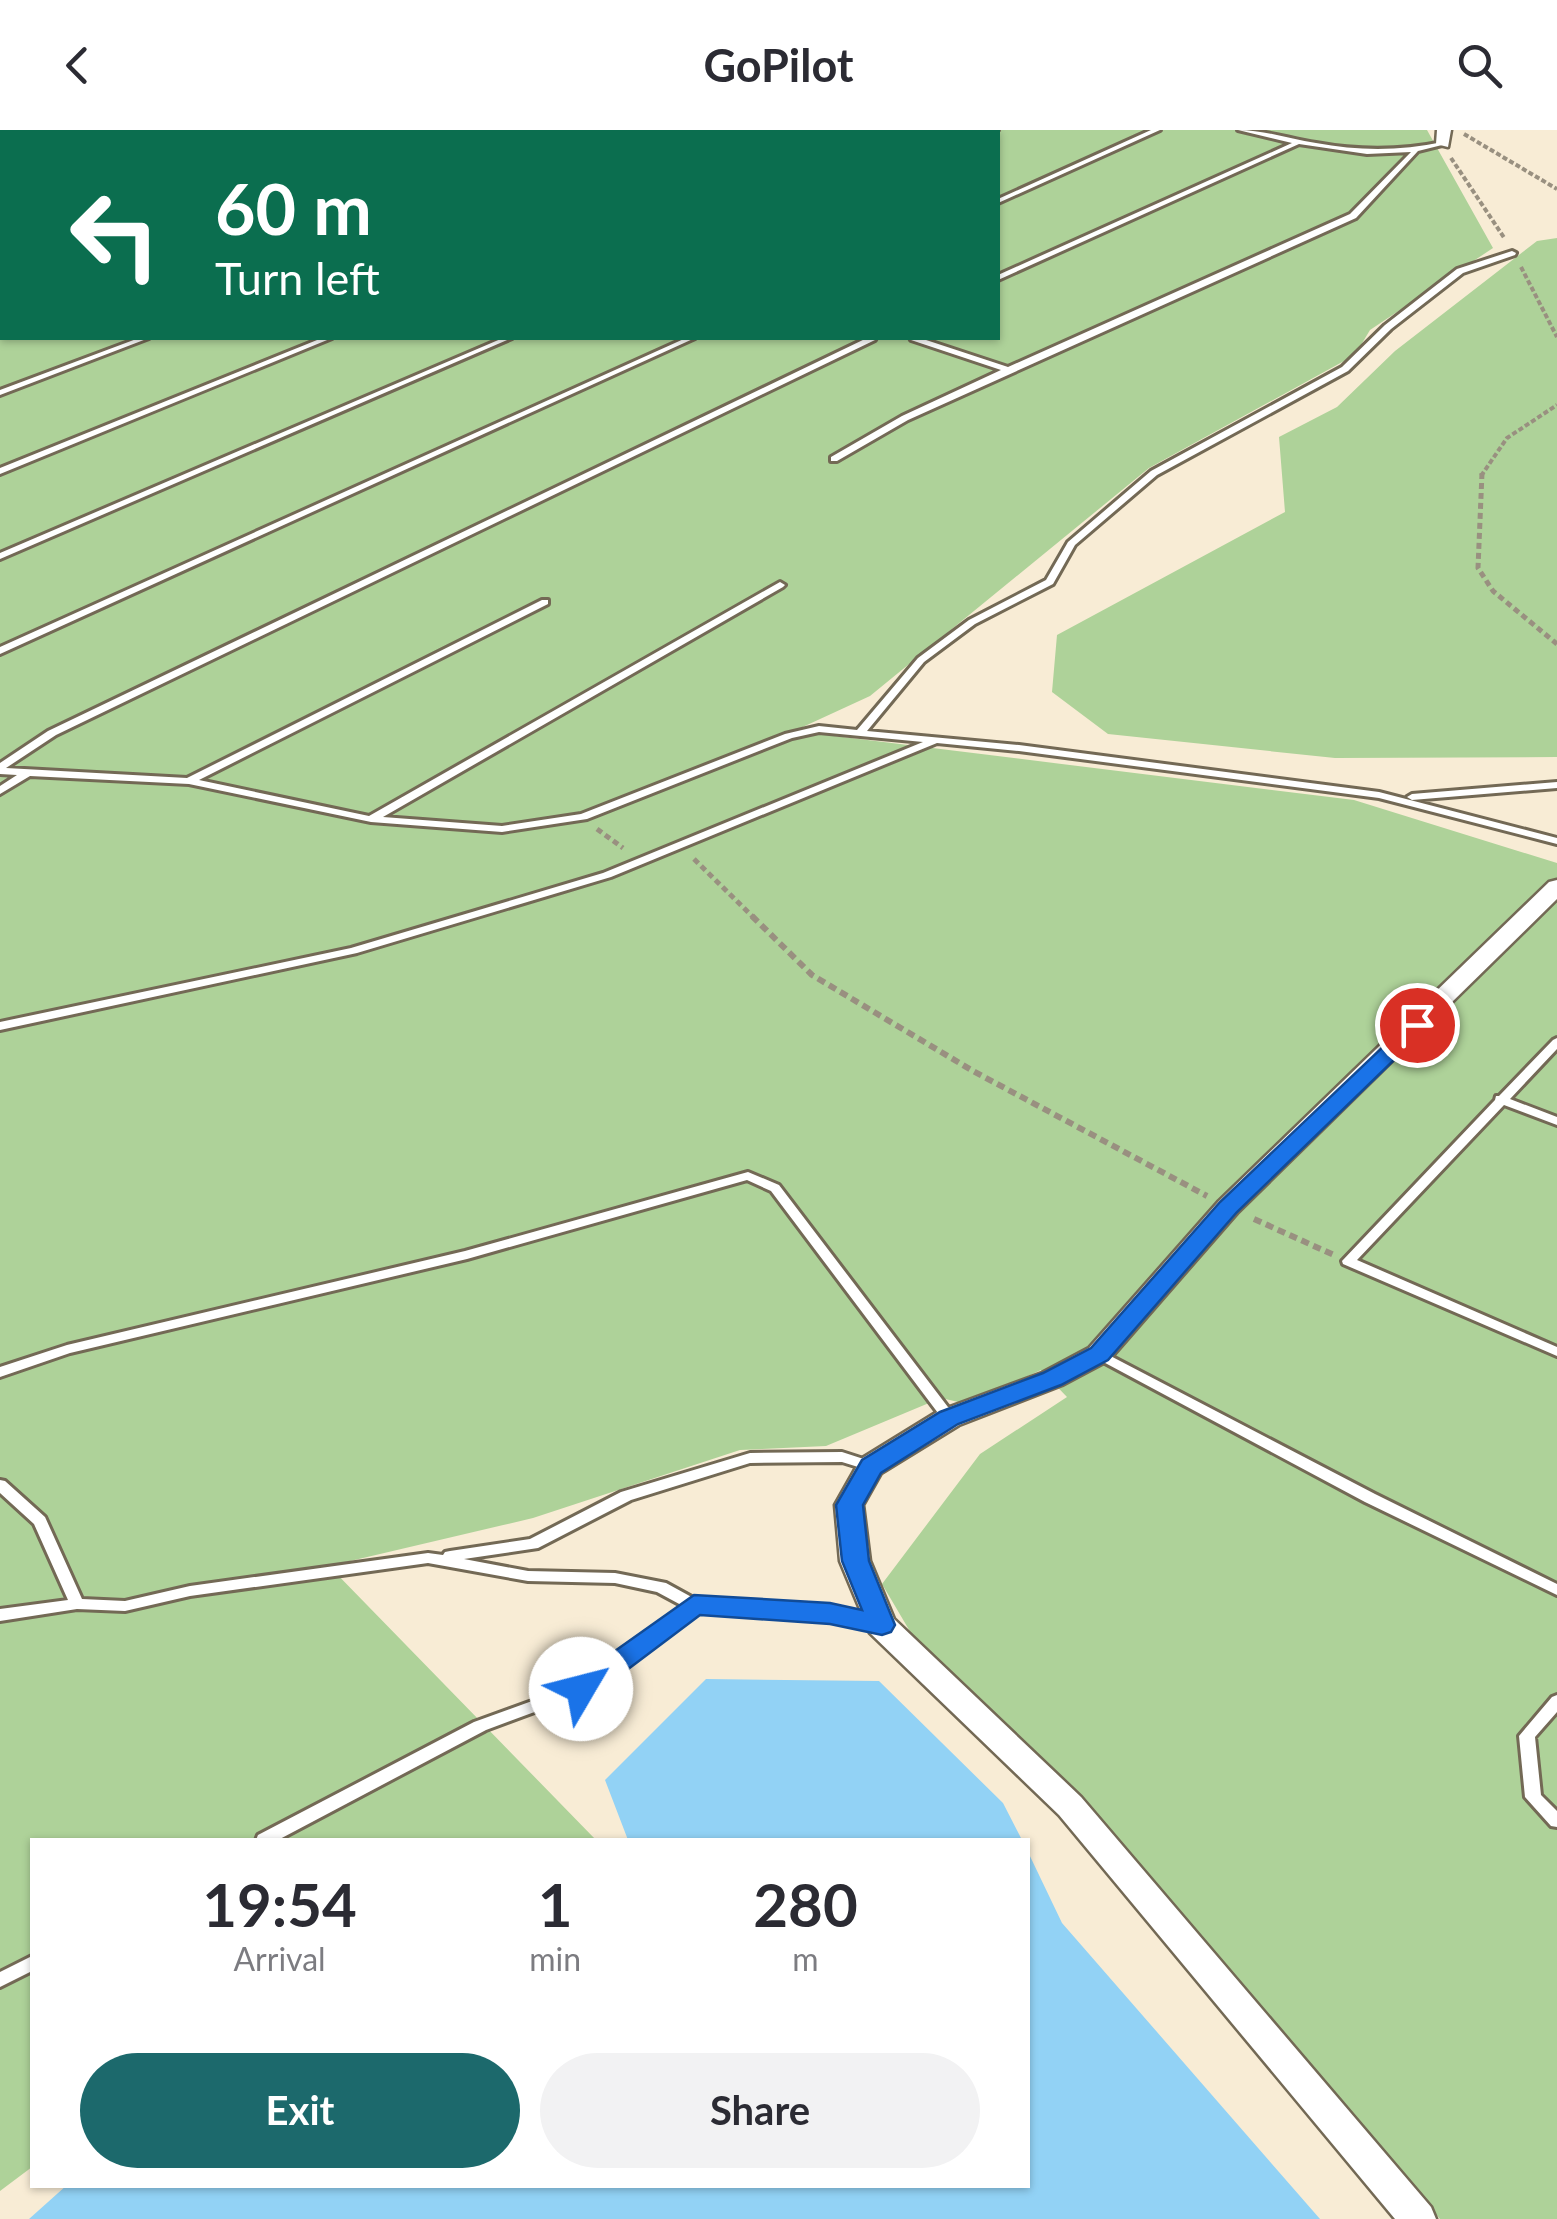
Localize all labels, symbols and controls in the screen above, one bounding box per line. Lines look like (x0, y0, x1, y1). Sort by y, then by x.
icon: back (50, 38, 105, 93)
text: GoPilot (703, 38, 854, 92)
icon: search (1452, 38, 1507, 93)
text: 60 m (215, 166, 372, 250)
icon: left (50, 170, 180, 300)
text: Turn left (215, 251, 380, 305)
pin (1375, 983, 1460, 1068)
icon: arrive (1390, 998, 1445, 1053)
position arrow (529, 1637, 633, 1741)
text: 19:54 (202, 1868, 357, 1940)
text: 1 (538, 1868, 573, 1940)
text: 280 (753, 1868, 858, 1940)
text: Arrival (233, 1939, 326, 1978)
text: min (529, 1939, 581, 1978)
text: m (792, 1939, 819, 1978)
button: Exit (80, 2053, 520, 2168)
button: Share (540, 2053, 980, 2168)

